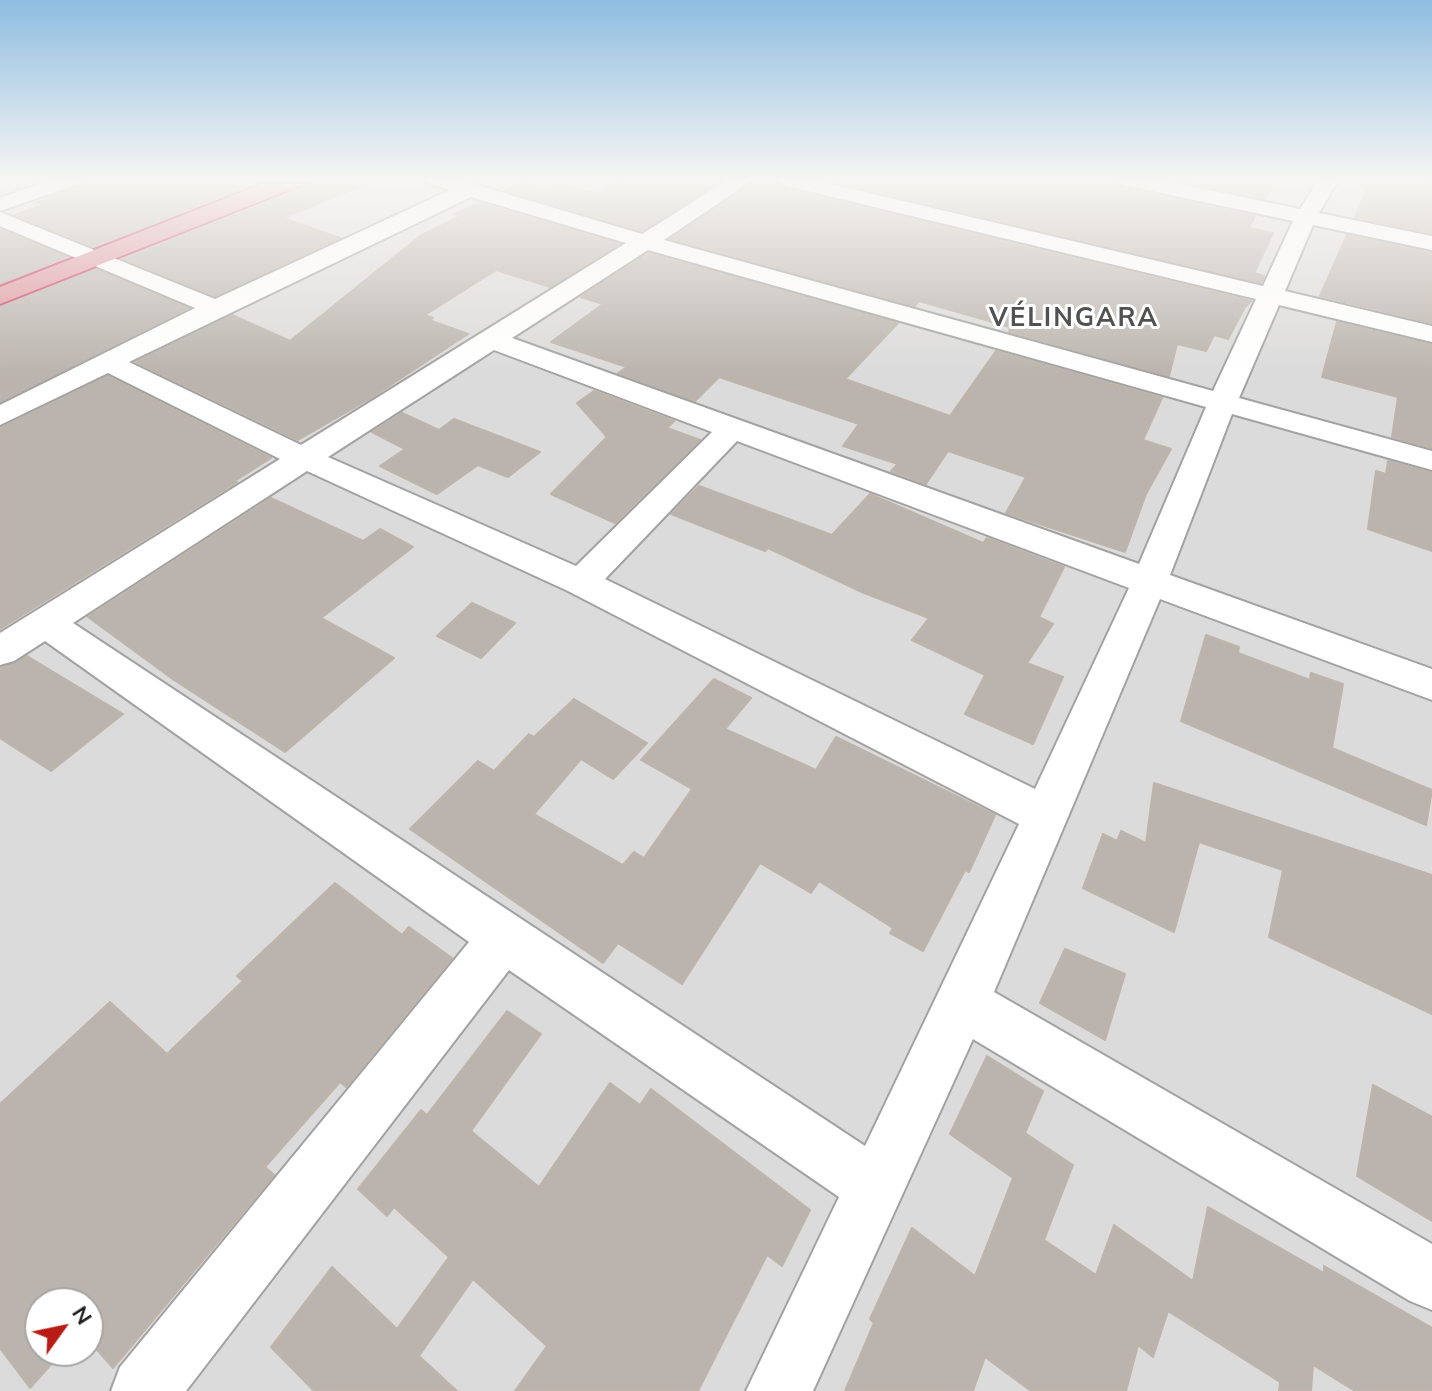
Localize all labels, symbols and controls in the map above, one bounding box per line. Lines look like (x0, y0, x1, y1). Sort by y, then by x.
district label: VÉLINGARA (989, 302, 1159, 334)
north arrow (24, 1287, 104, 1367)
text: N (66, 1300, 99, 1330)

